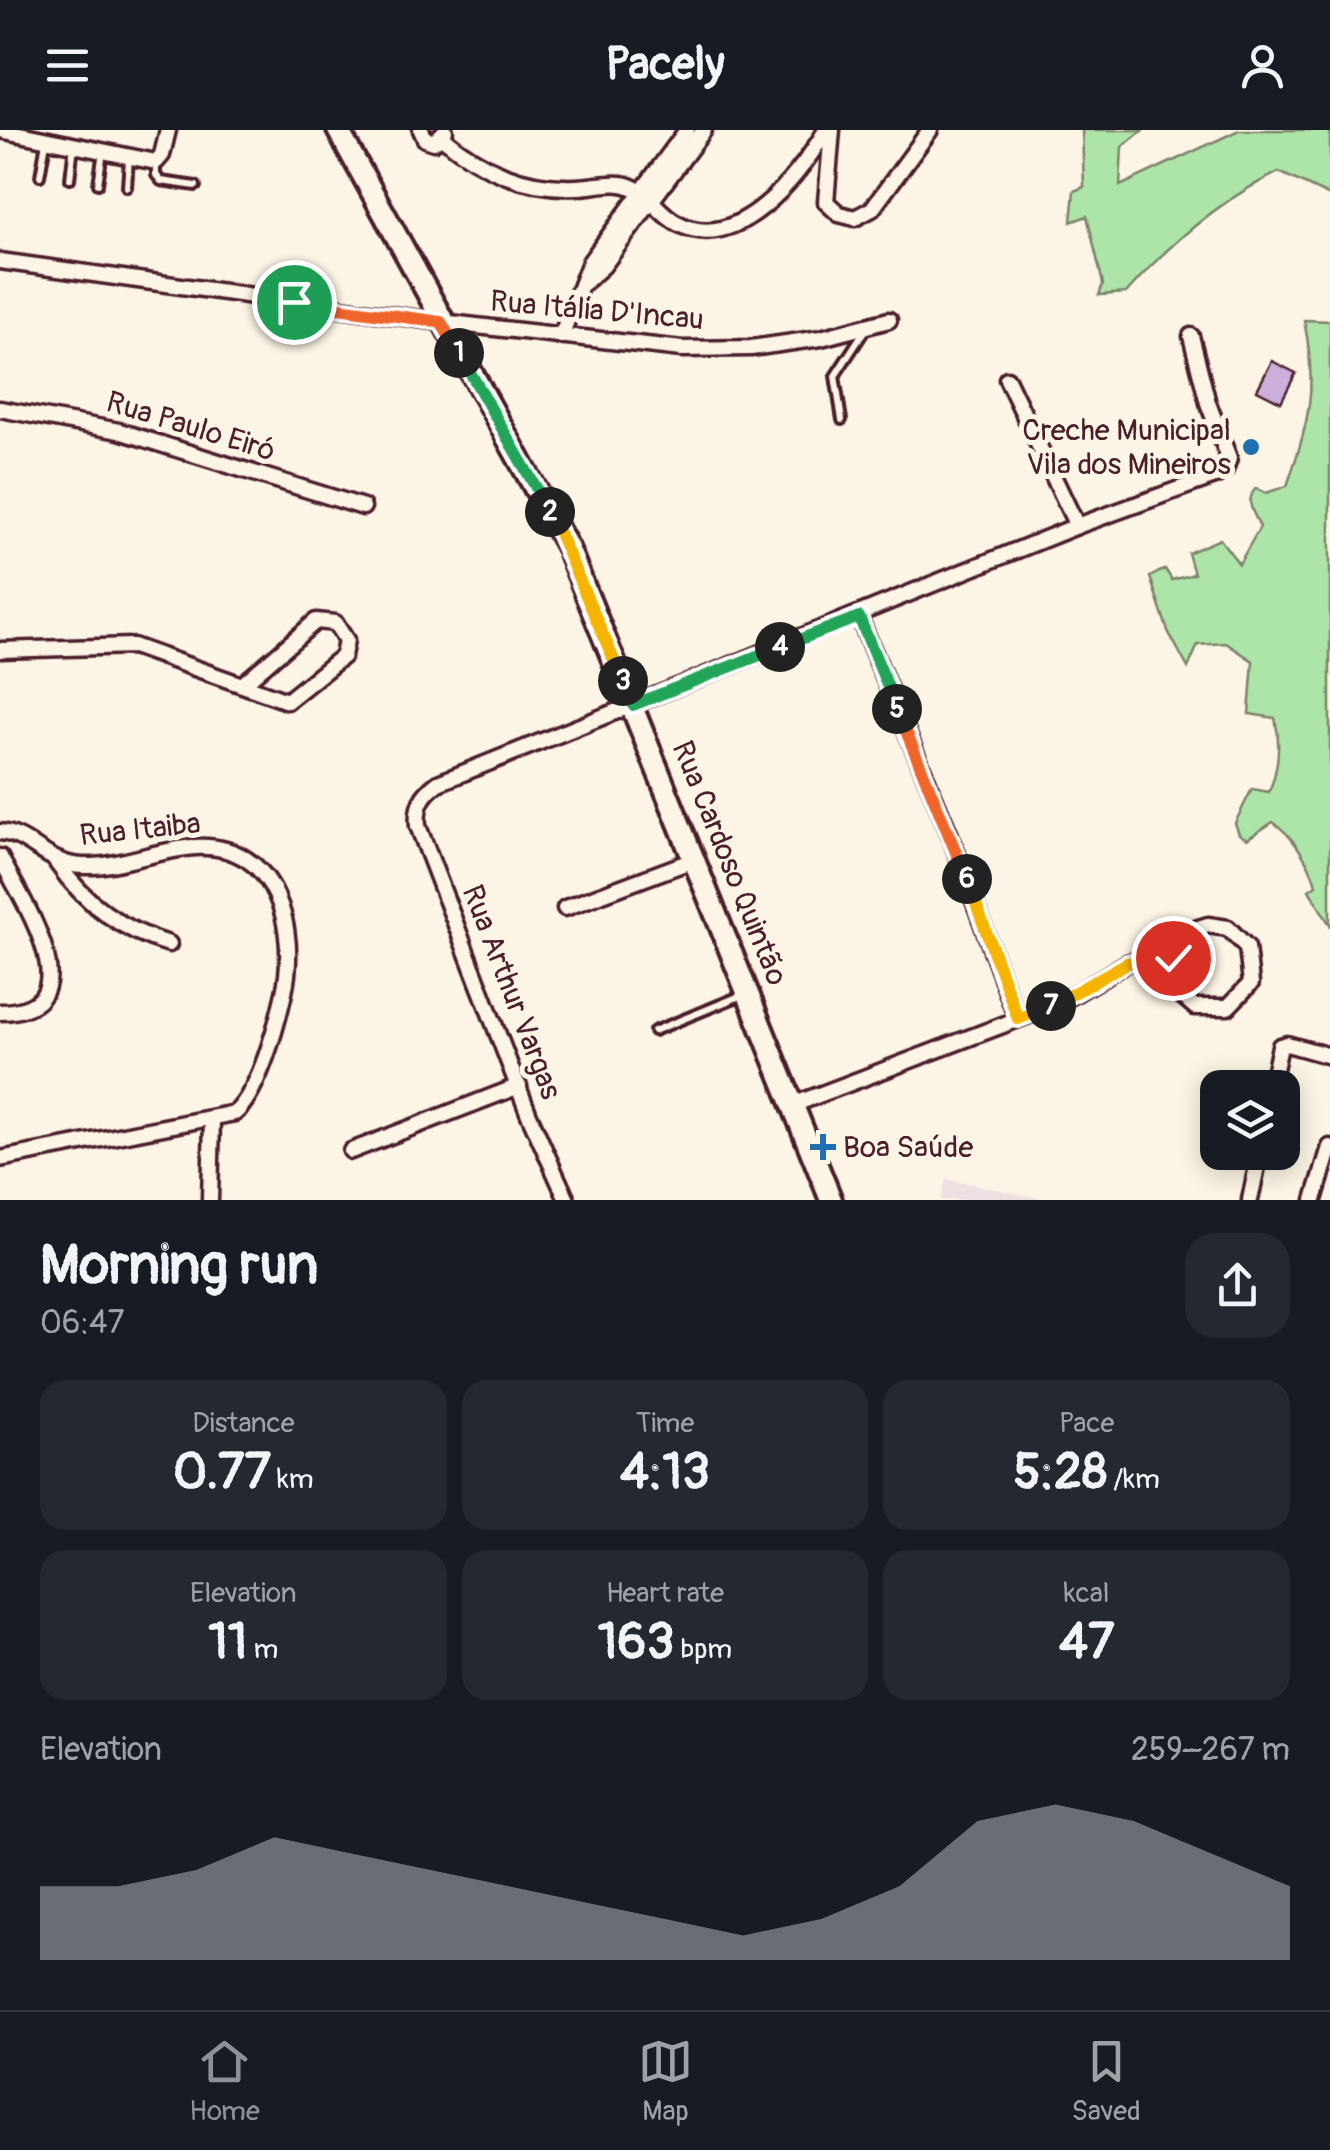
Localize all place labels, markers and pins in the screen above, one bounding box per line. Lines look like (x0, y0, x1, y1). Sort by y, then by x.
pin (252, 260, 337, 345)
pin: 1 (434, 328, 484, 378)
place label: Creche Municipal Vila dos Mineiros (1022, 412, 1231, 483)
marker: Creche Municipal Vila dos Mineiros (1240, 436, 1262, 458)
pin: 2 (525, 487, 575, 537)
pin: 4 (755, 622, 805, 672)
pin: 3 (598, 656, 648, 706)
pin: 5 (872, 684, 922, 734)
pin: 6 (942, 854, 992, 904)
pin (1131, 916, 1216, 1001)
pin: 7 (1026, 981, 1076, 1031)
place label: Boa Saúde (843, 1129, 974, 1166)
marker: Boa Saúde (812, 1136, 834, 1158)

